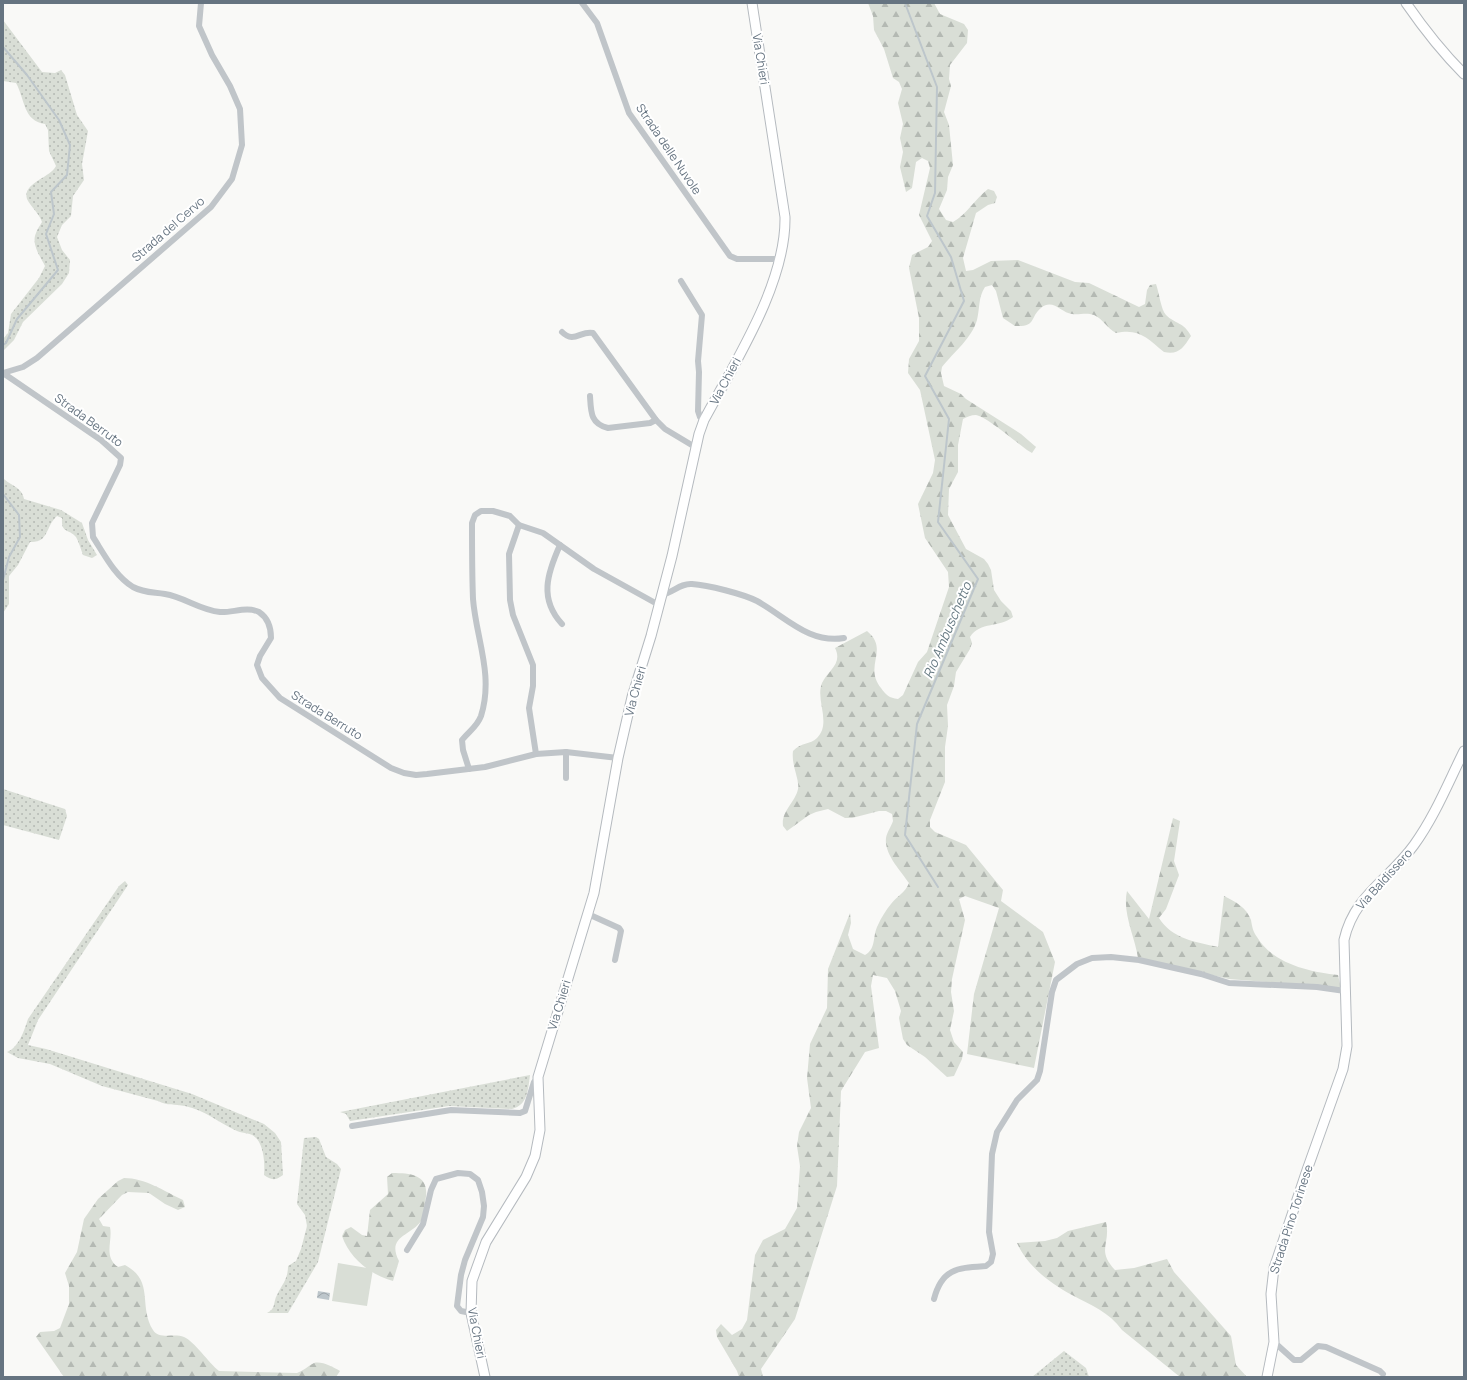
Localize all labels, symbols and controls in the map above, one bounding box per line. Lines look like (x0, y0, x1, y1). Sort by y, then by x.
street label: Via Chieri (749, 32, 773, 86)
street label: Strada delle Nuvole (632, 100, 706, 198)
street label: Strada del Cervo (128, 193, 208, 265)
street label: Via Chieri (705, 354, 745, 408)
street label: Strada Berruto (51, 389, 127, 451)
water label: Rio Ambuschetto (919, 578, 976, 681)
street label: Via Chieri (620, 664, 650, 718)
street label: Strada Berruto (288, 686, 366, 744)
street label: Via Baldissero (1352, 845, 1416, 913)
street label: Via Chieri (543, 978, 575, 1032)
street label: Strada Pino Torinese (1265, 1162, 1317, 1276)
street label: Via Chieri (464, 1306, 490, 1360)

